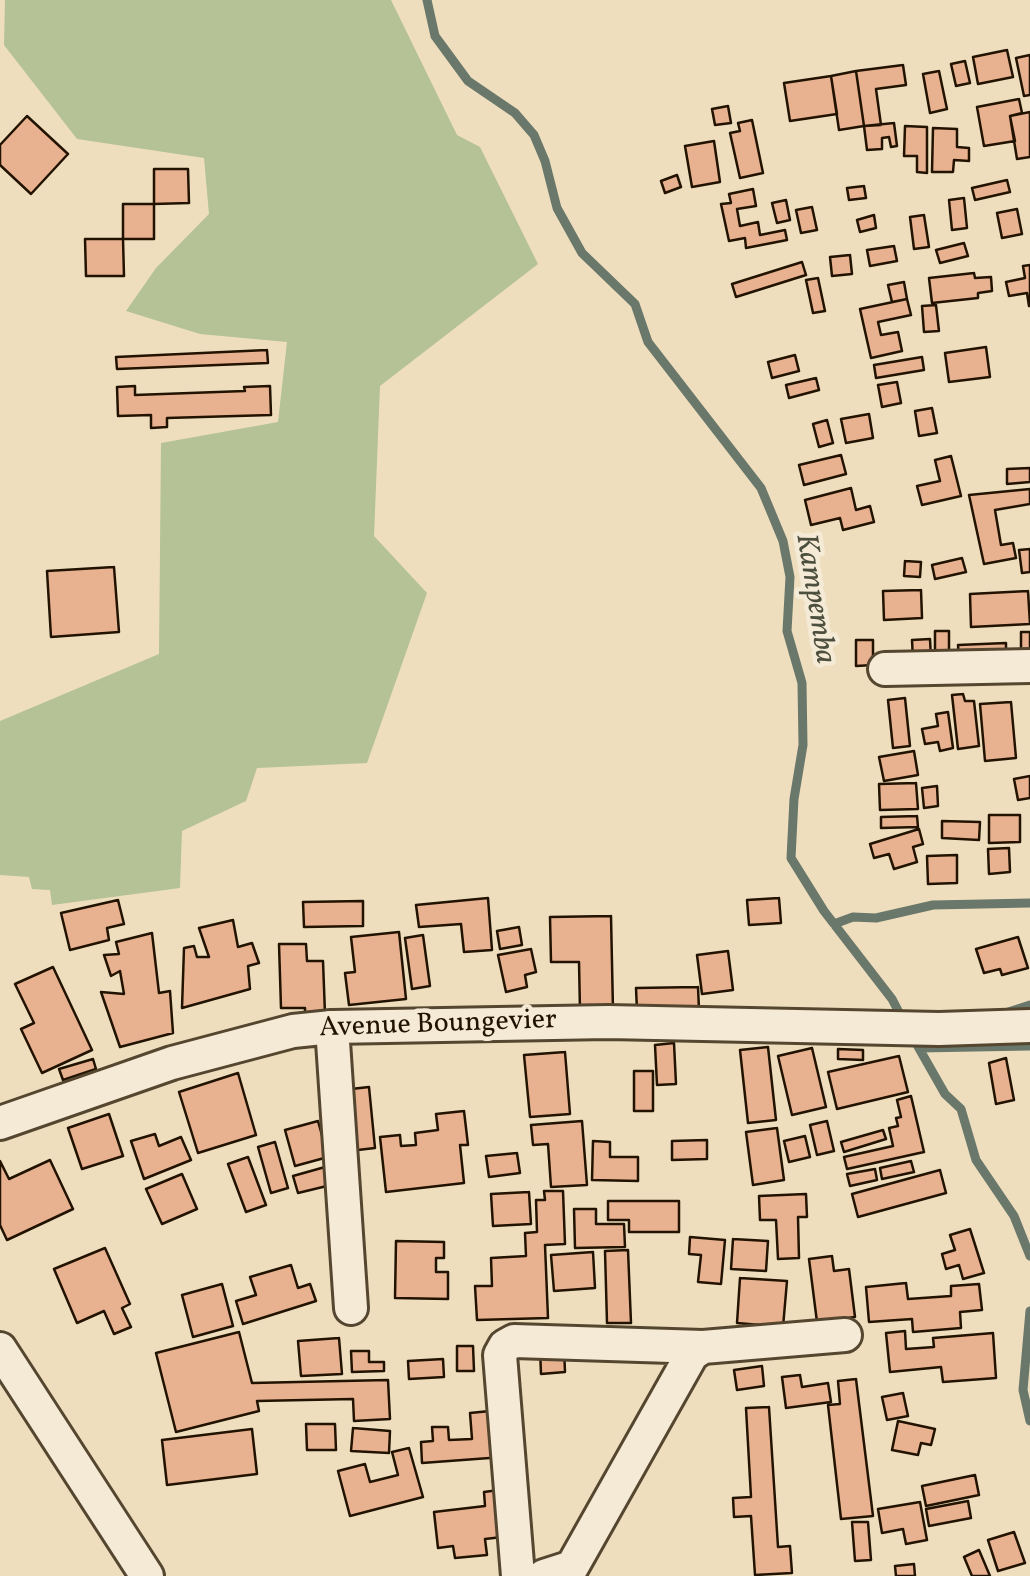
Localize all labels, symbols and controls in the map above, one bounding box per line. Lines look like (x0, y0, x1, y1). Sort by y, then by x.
water label: Kampemba (785, 531, 841, 667)
street label: Avenue Boungevier (319, 1005, 557, 1047)

